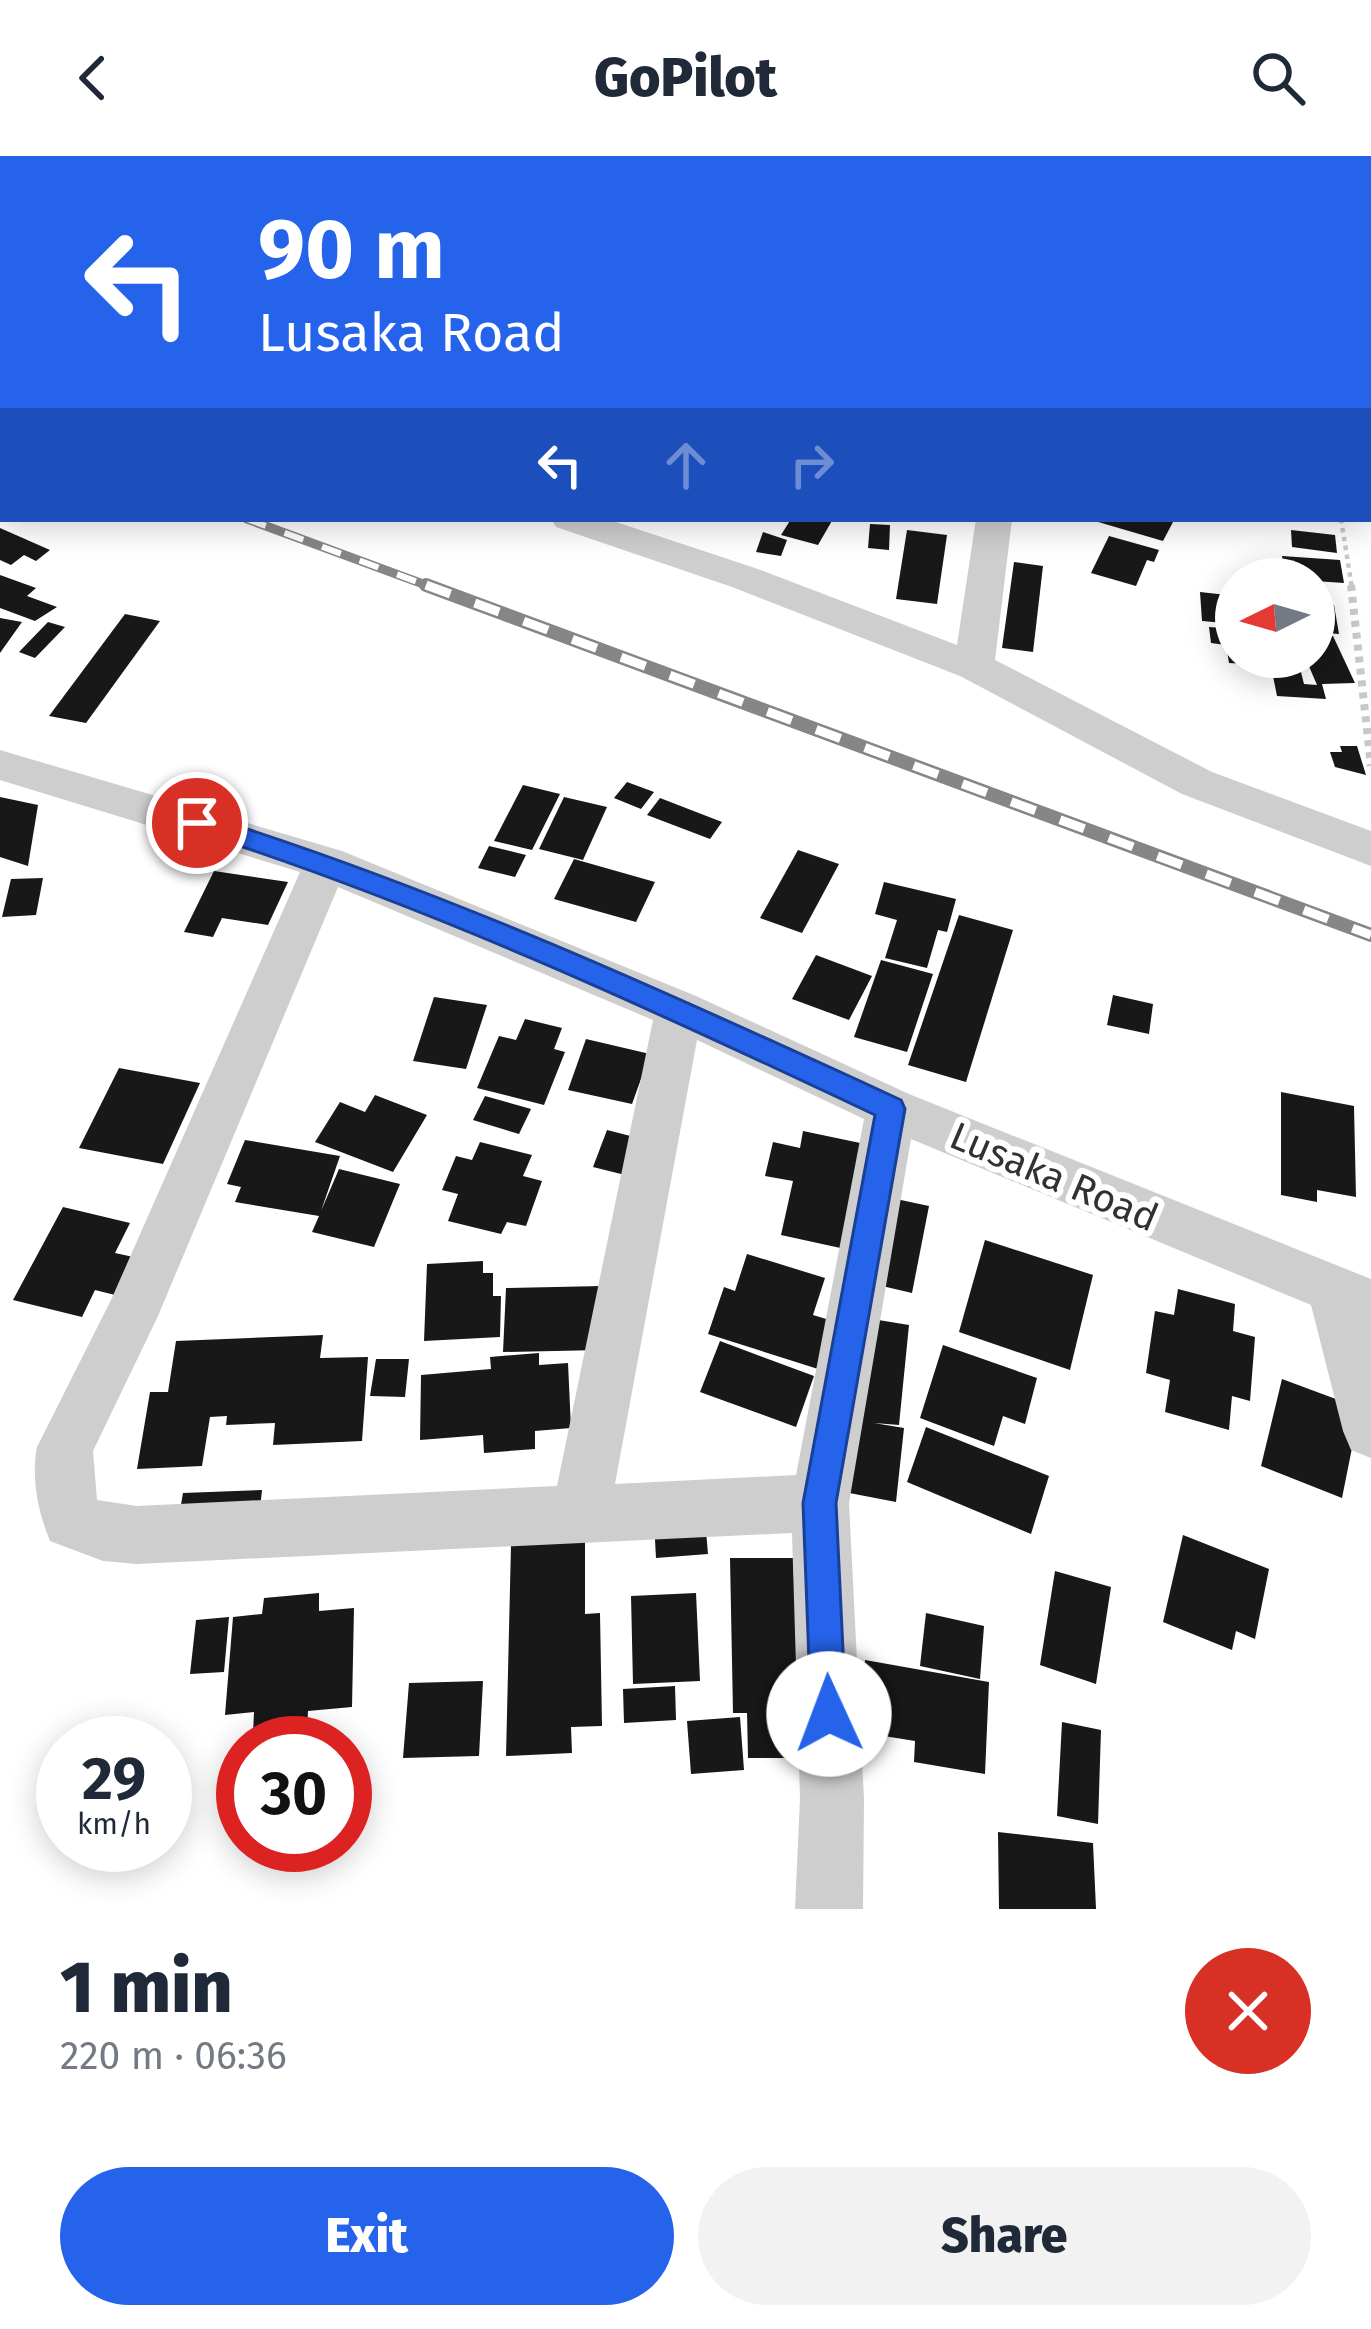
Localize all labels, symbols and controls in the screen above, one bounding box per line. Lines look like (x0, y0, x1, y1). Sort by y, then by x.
icon: back (60, 45, 126, 111)
icon: search (1245, 45, 1311, 111)
text: GoPilot (594, 46, 777, 110)
text: 90 m (258, 199, 445, 300)
icon: left (60, 204, 216, 360)
text: Lusaka Road (258, 301, 565, 365)
icon: left (527, 432, 593, 498)
icon: ahead (653, 432, 719, 498)
icon: right (779, 432, 845, 498)
north arrow (1215, 558, 1335, 678)
map controls (1215, 558, 1335, 678)
pin (146, 772, 248, 874)
icon: arrive (164, 790, 230, 856)
street label: Lusaka Road (943, 1113, 1165, 1241)
position arrow (766, 1651, 892, 1777)
speed limit sign: 30 (216, 1716, 372, 1872)
text: 29 (82, 1743, 146, 1815)
text: km/h (77, 1806, 151, 1842)
text: 1 min (60, 1945, 233, 2031)
button: close (1185, 1948, 1311, 2074)
text: 220 m · 06:36 (60, 2033, 287, 2079)
button: Exit (60, 2167, 674, 2305)
button: Share (698, 2167, 1311, 2305)

